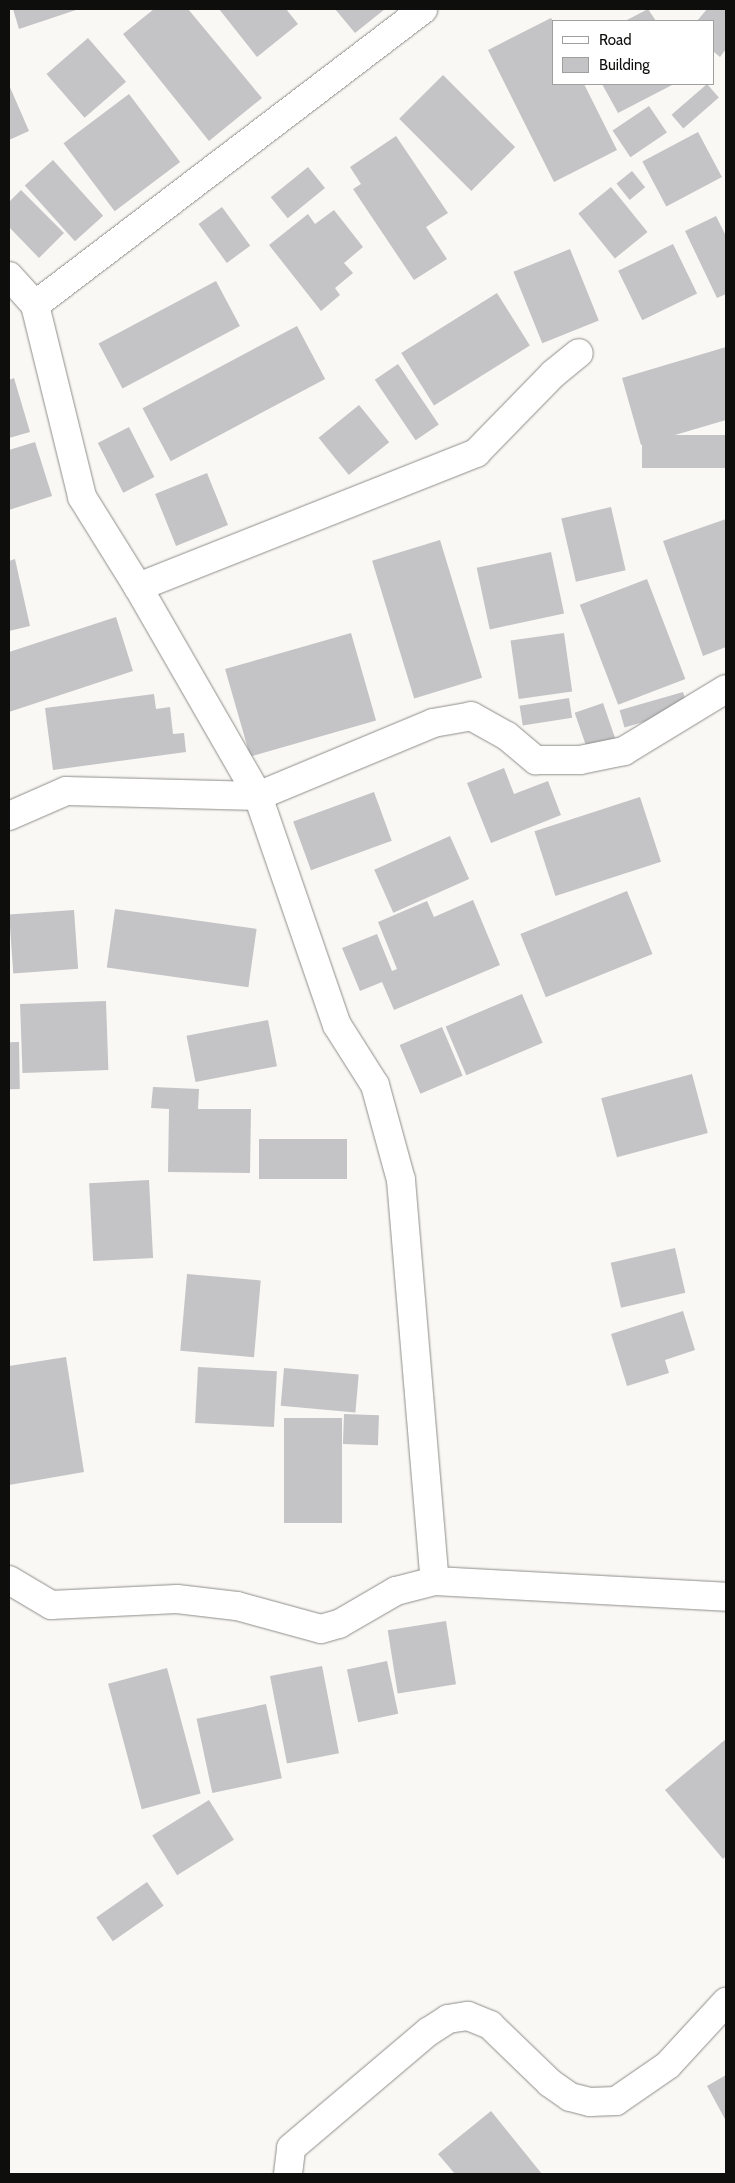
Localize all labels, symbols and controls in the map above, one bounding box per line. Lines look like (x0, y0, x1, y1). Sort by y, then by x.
legend (552, 20, 715, 85)
text: Road (599, 31, 632, 49)
text: Building (599, 56, 650, 74)

